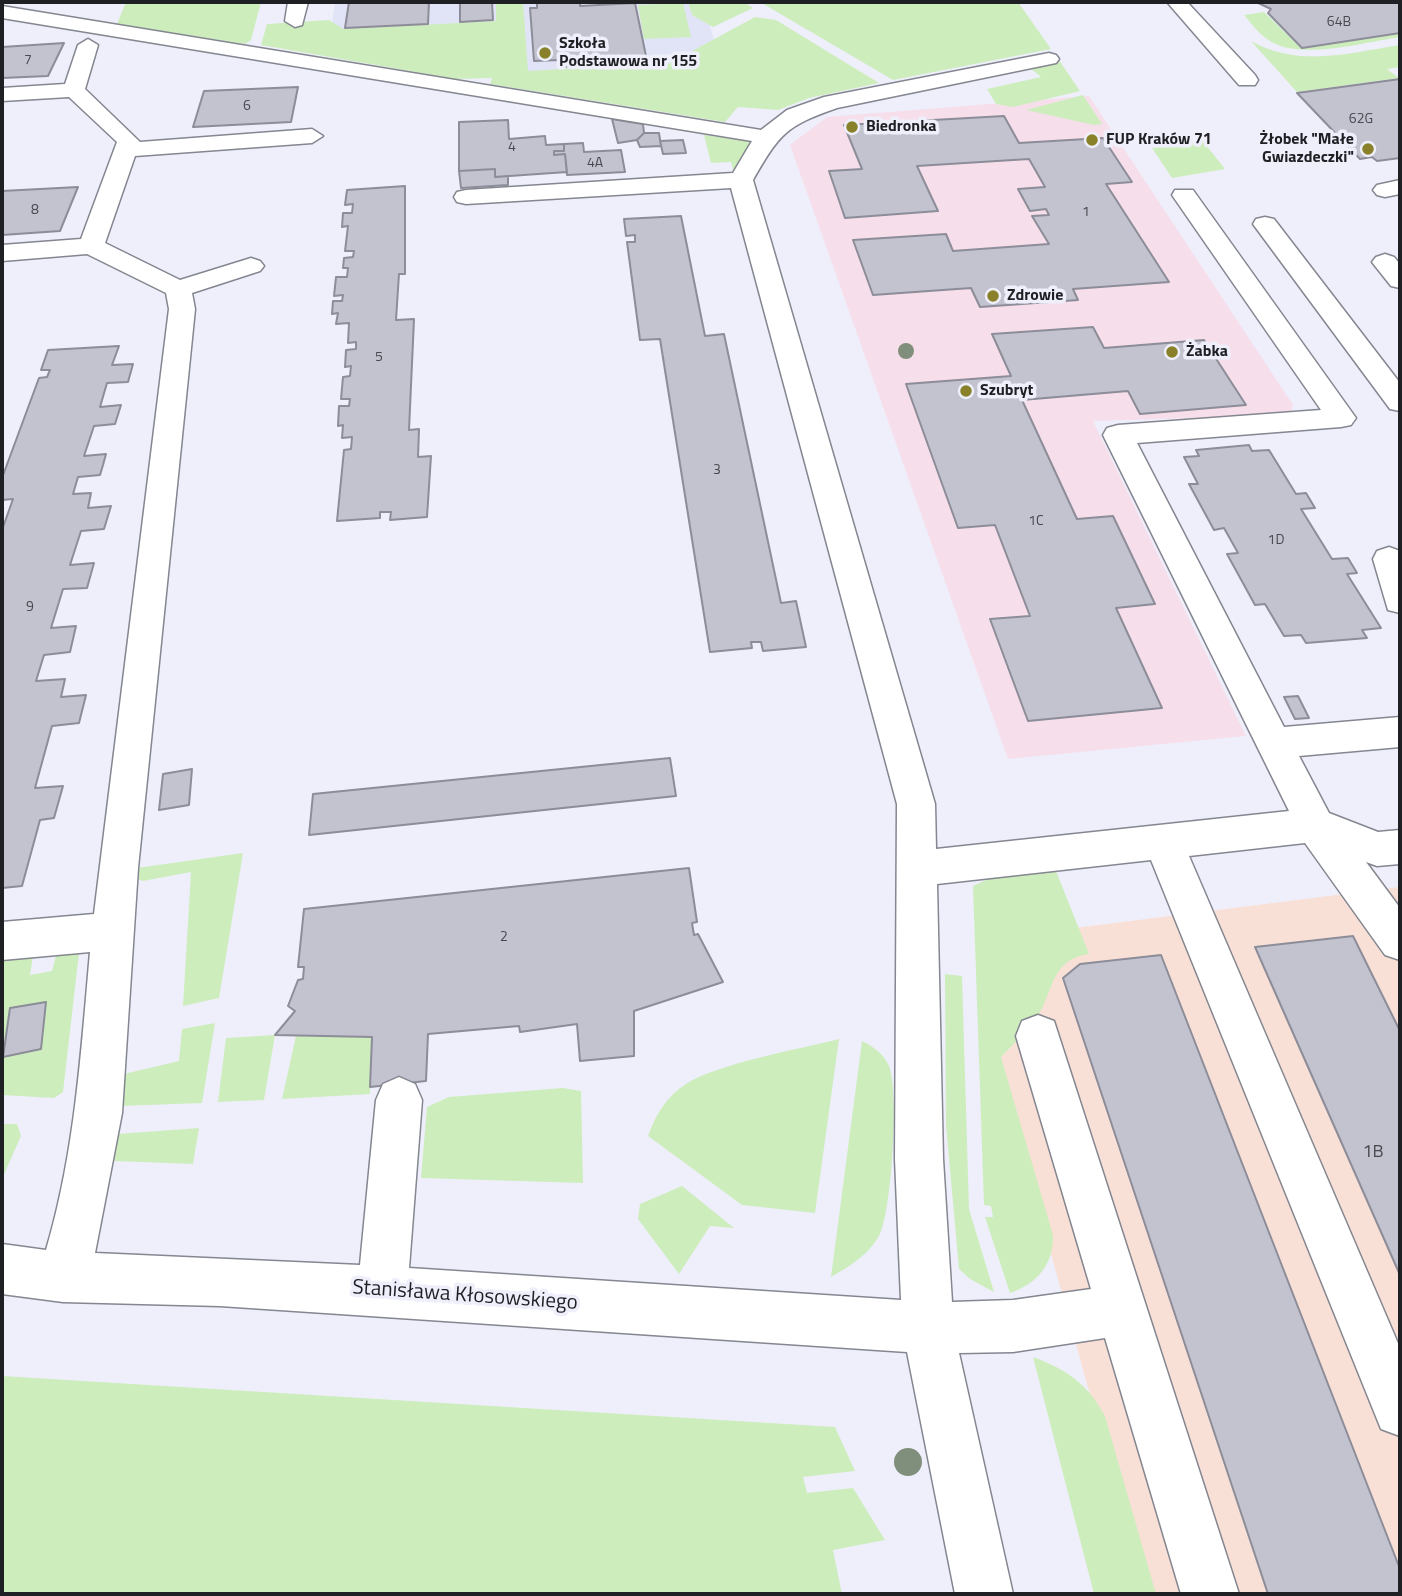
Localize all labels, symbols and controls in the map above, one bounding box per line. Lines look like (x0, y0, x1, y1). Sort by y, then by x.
house number: 64B (1327, 15, 1351, 31)
place label: Szkoła Podstawowa nr 155 (559, 34, 697, 72)
marker: Szkoła Podstawowa nr 155 (537, 45, 553, 61)
house number: 7 (24, 53, 32, 69)
house number: 6 (243, 99, 251, 115)
house number: 62G (1349, 112, 1373, 128)
place label: Biedronka (866, 117, 937, 137)
marker: Biedronka (844, 119, 860, 135)
place label: FUP Kraków 71 (1106, 130, 1212, 150)
place label: Żłobek "Małe Gwiazdeczki" (1260, 130, 1354, 168)
marker: FUP Kraków 71 (1084, 132, 1100, 148)
house number: 4 (508, 140, 516, 156)
marker: Żłobek "Małe Gwiazdeczki" (1360, 141, 1376, 157)
house number: 4A (587, 156, 603, 172)
house number: 8 (31, 203, 39, 219)
house number: 1 (1082, 205, 1090, 221)
place label: Zdrowie (1007, 286, 1063, 306)
marker: Zdrowie (985, 288, 1001, 304)
place label: Żabka (1186, 342, 1228, 362)
marker: Żabka (1164, 344, 1180, 360)
house number: 5 (375, 350, 383, 366)
place label: Szubryt (980, 381, 1033, 401)
marker: Szubryt (958, 383, 974, 399)
house number: 3 (713, 463, 721, 479)
house number: 1C (1028, 514, 1044, 530)
house number: 1D (1268, 533, 1284, 549)
house number: 9 (26, 600, 34, 616)
house number: 2 (500, 930, 508, 946)
house number: 1B (1362, 1142, 1384, 1164)
street label: Stanisława Kłosowskiego (351, 1276, 579, 1316)

